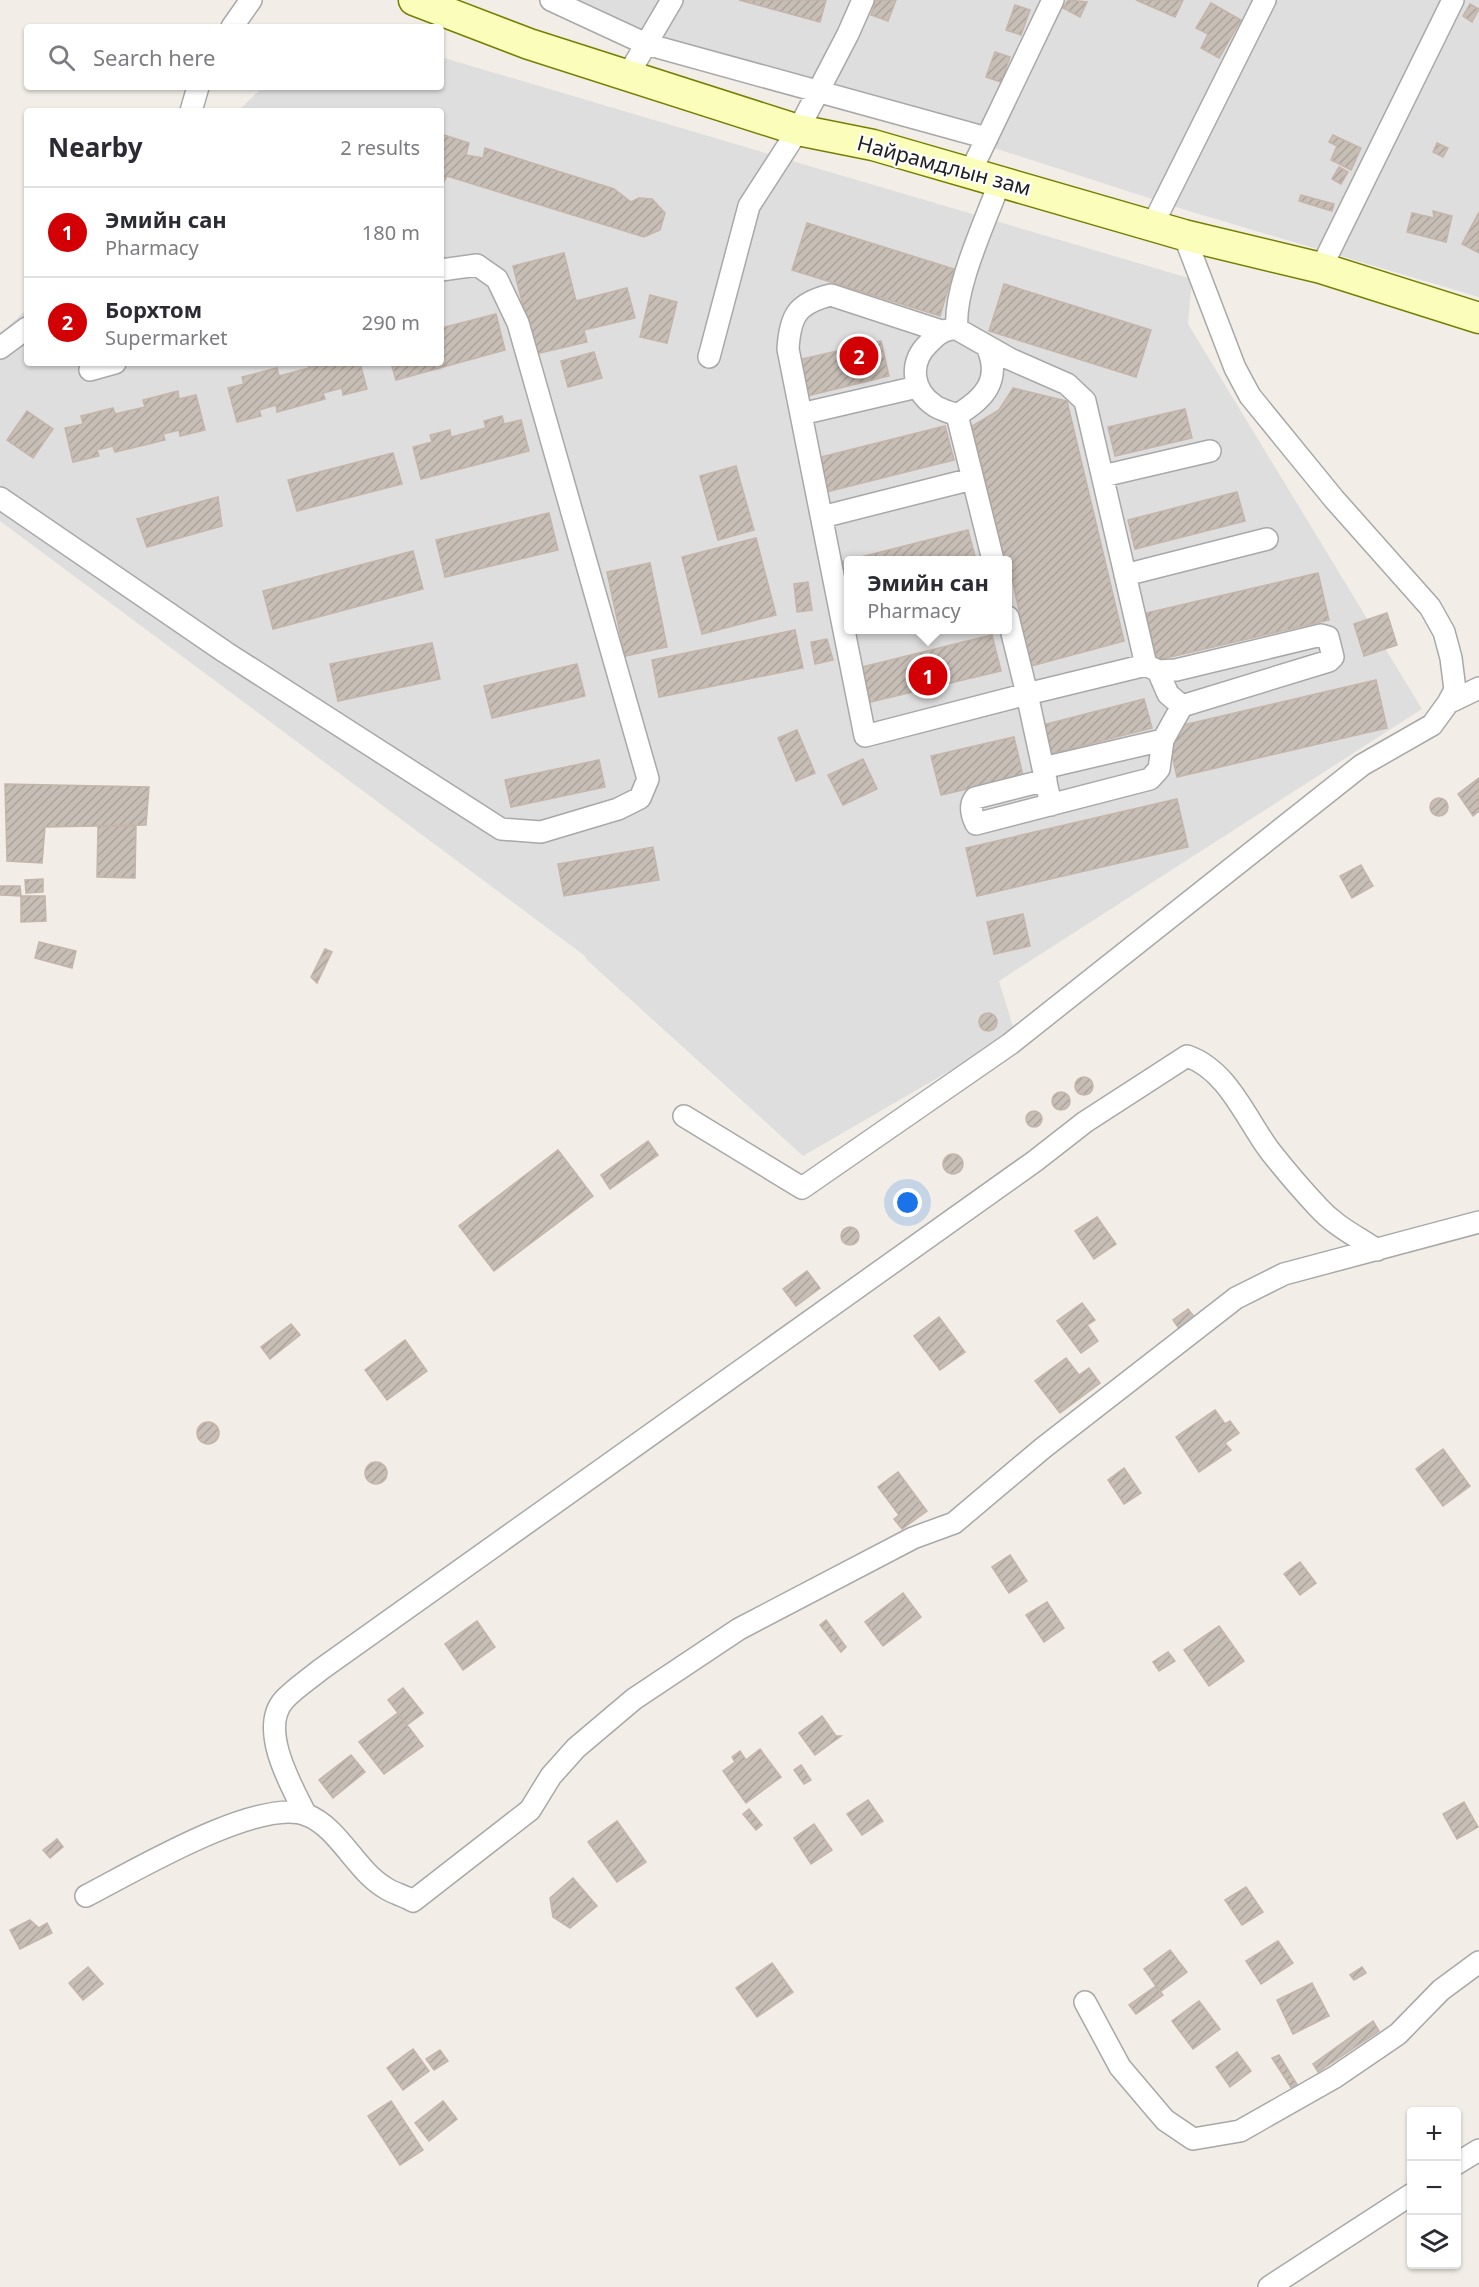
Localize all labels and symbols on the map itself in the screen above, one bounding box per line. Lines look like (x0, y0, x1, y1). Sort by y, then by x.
street label: Найрамдлын зам (854, 128, 1034, 202)
pin: 2 (840, 334, 878, 378)
pin: 1 (908, 654, 948, 698)
your location (893, 1188, 922, 1217)

